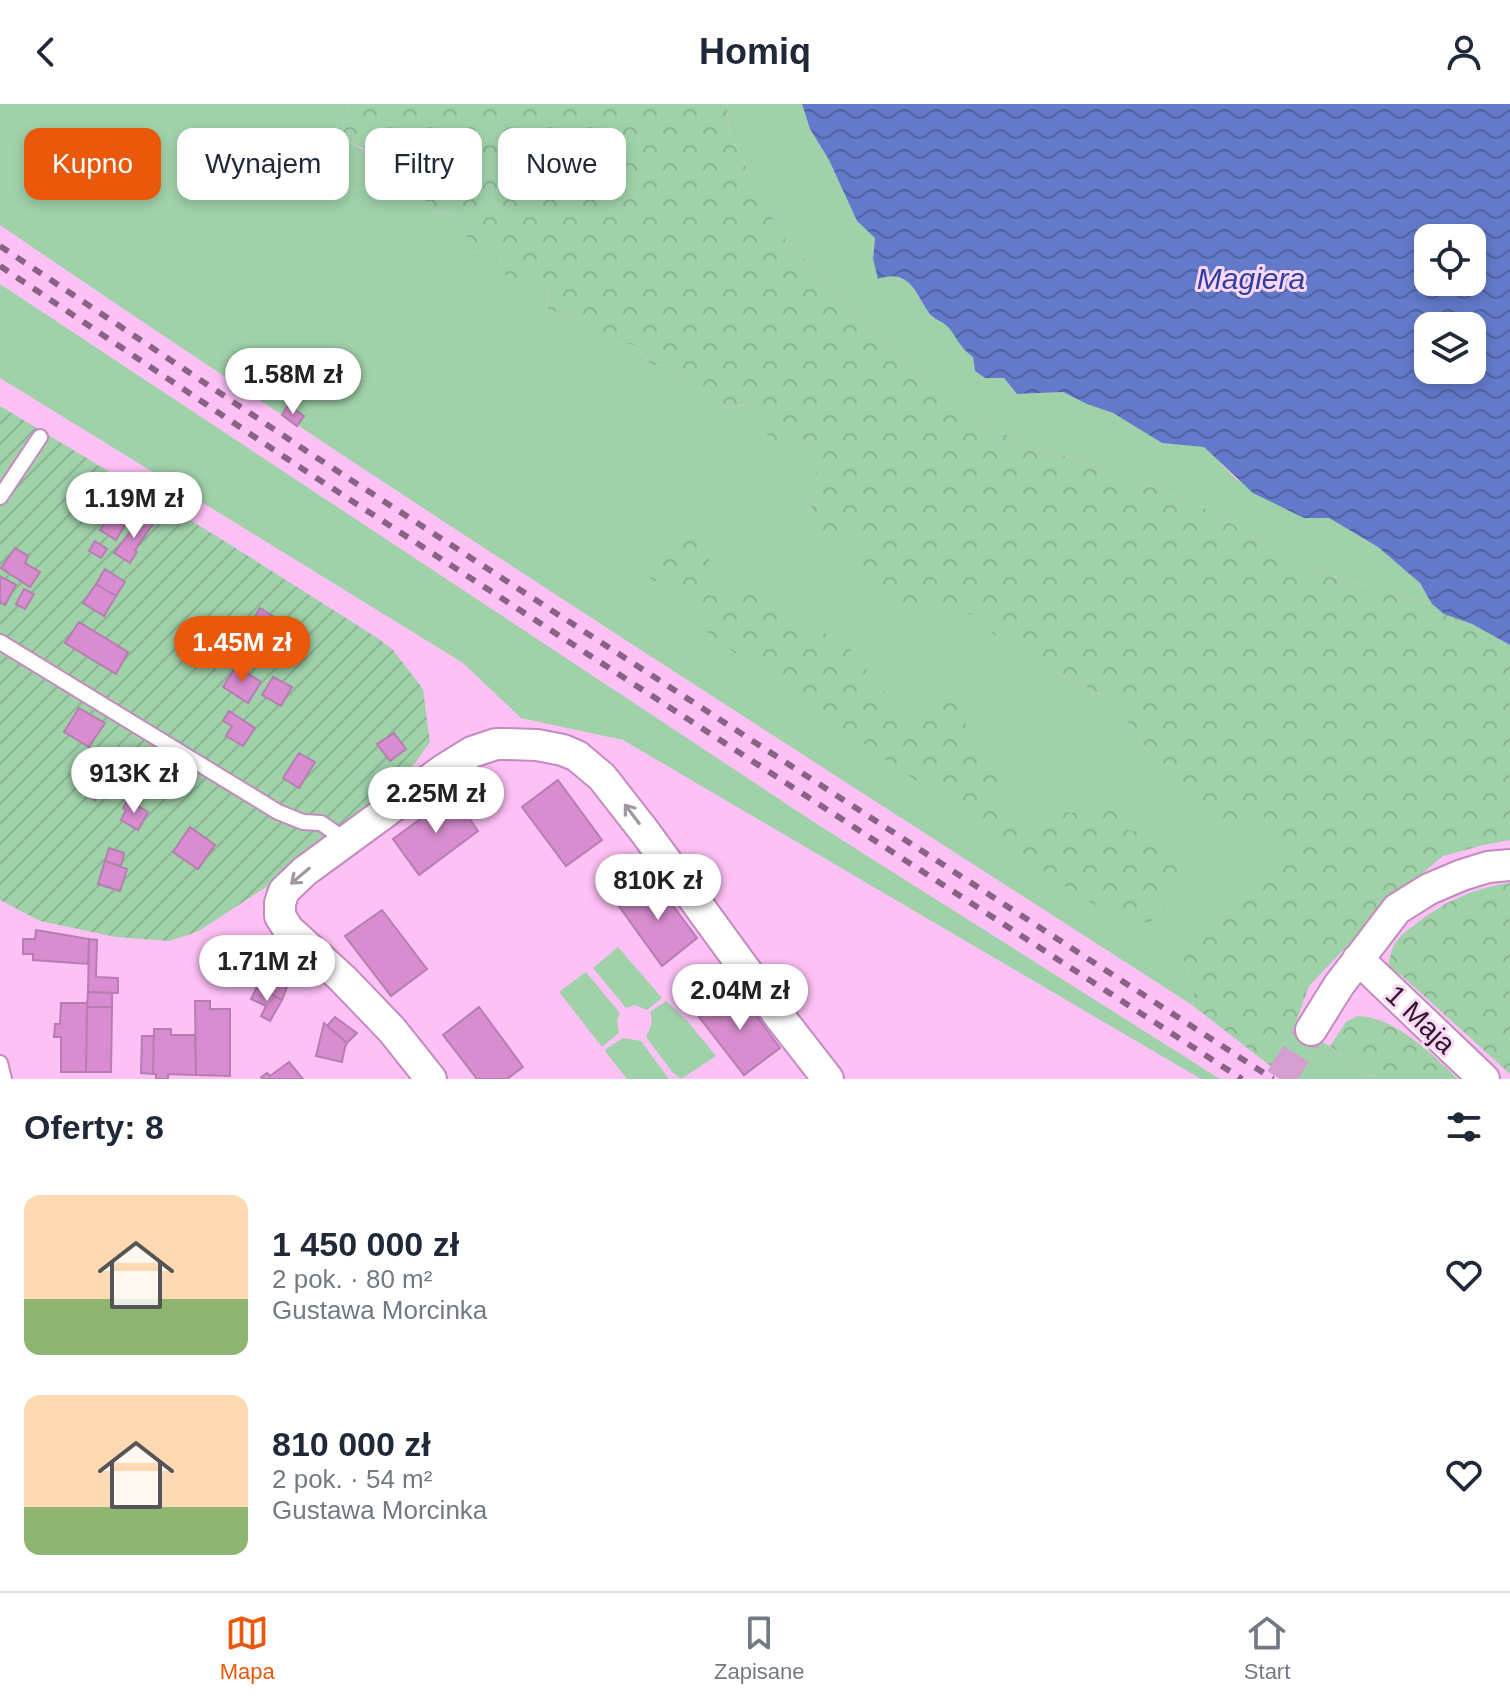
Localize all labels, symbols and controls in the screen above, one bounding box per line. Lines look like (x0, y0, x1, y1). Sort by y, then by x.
icon: back (24, 30, 68, 74)
icon: person (1442, 30, 1486, 74)
text: Homiq (699, 31, 811, 72)
chip: Kupno (24, 128, 161, 200)
chip: Wynajem (177, 128, 349, 200)
chip: Filtry (365, 128, 482, 200)
chip: Nowe (498, 128, 626, 200)
map controls (1414, 224, 1486, 384)
button: locate (1414, 224, 1486, 296)
water label: Magiera (1197, 262, 1305, 295)
button: layers (1414, 312, 1486, 384)
pin: 1.58M zł (210, 348, 376, 416)
text: 1.58M zł (243, 359, 343, 389)
pin: 1.19M zł (51, 472, 217, 540)
text: 1.19M zł (84, 483, 184, 513)
pin: 1.45M zł (159, 616, 325, 684)
text: 1.45M zł (192, 627, 292, 657)
pin: 913K zł (60, 747, 208, 815)
text: 913K zł (89, 758, 179, 788)
pin: 2.25M zł (353, 767, 519, 835)
text: 2.25M zł (386, 778, 486, 808)
one-way arrow (623, 803, 640, 825)
pin: 810K zł (584, 854, 732, 922)
text: 810K zł (613, 865, 703, 895)
one-way arrow (290, 867, 311, 885)
pin: 1.71M zł (184, 935, 350, 1003)
text: 1.71M zł (217, 946, 317, 976)
pin: 2.04M zł (657, 964, 823, 1032)
text: 2.04M zł (690, 975, 790, 1005)
street label: 1 Maja (1380, 979, 1462, 1060)
icon: filters (1442, 1105, 1486, 1149)
text: Oferty: 8 (24, 1108, 164, 1146)
text: 1 450 000 zł (272, 1225, 459, 1263)
icon: home (88, 1227, 184, 1323)
icon: heart (1442, 1253, 1486, 1297)
text: 2 pok. · 80 m² (272, 1264, 432, 1294)
text: Gustawa Morcinka (272, 1295, 487, 1325)
text: 810 000 zł (272, 1425, 431, 1463)
icon: home (88, 1427, 184, 1523)
icon: heart (1442, 1453, 1486, 1497)
text: 2 pok. · 54 m² (272, 1464, 432, 1494)
text: Gustawa Morcinka (272, 1495, 487, 1525)
tab: Mapa (220, 1611, 275, 1685)
tab: Zapisane (714, 1611, 805, 1685)
tab: Start (1244, 1611, 1290, 1685)

